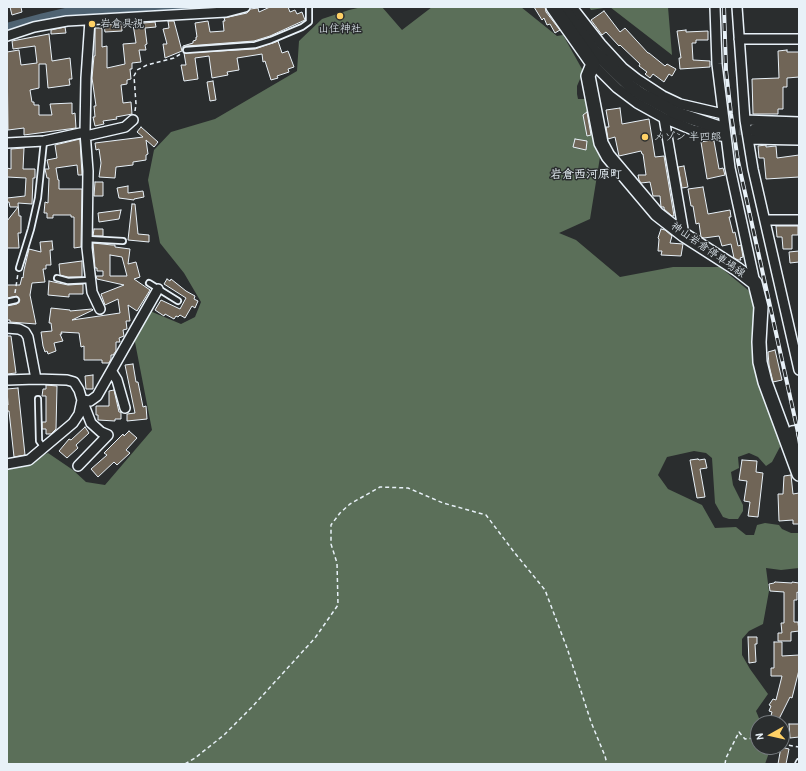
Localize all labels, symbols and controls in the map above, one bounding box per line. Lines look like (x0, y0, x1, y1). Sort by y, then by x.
marker: 山住神社 (335, 11, 345, 21)
place label: 岩倉具視 (100, 17, 144, 31)
marker: 岩倉具視 (87, 19, 97, 29)
place label: 山住神社 (318, 22, 362, 36)
place label: メゾン 半四郎 (653, 130, 722, 144)
marker: メゾン 半四郎 (640, 132, 650, 142)
district label: 岩倉西河原町 (550, 168, 622, 182)
street label: 神山岩倉停車場線 (668, 219, 748, 281)
north arrow (750, 715, 790, 755)
text: N (752, 733, 766, 740)

